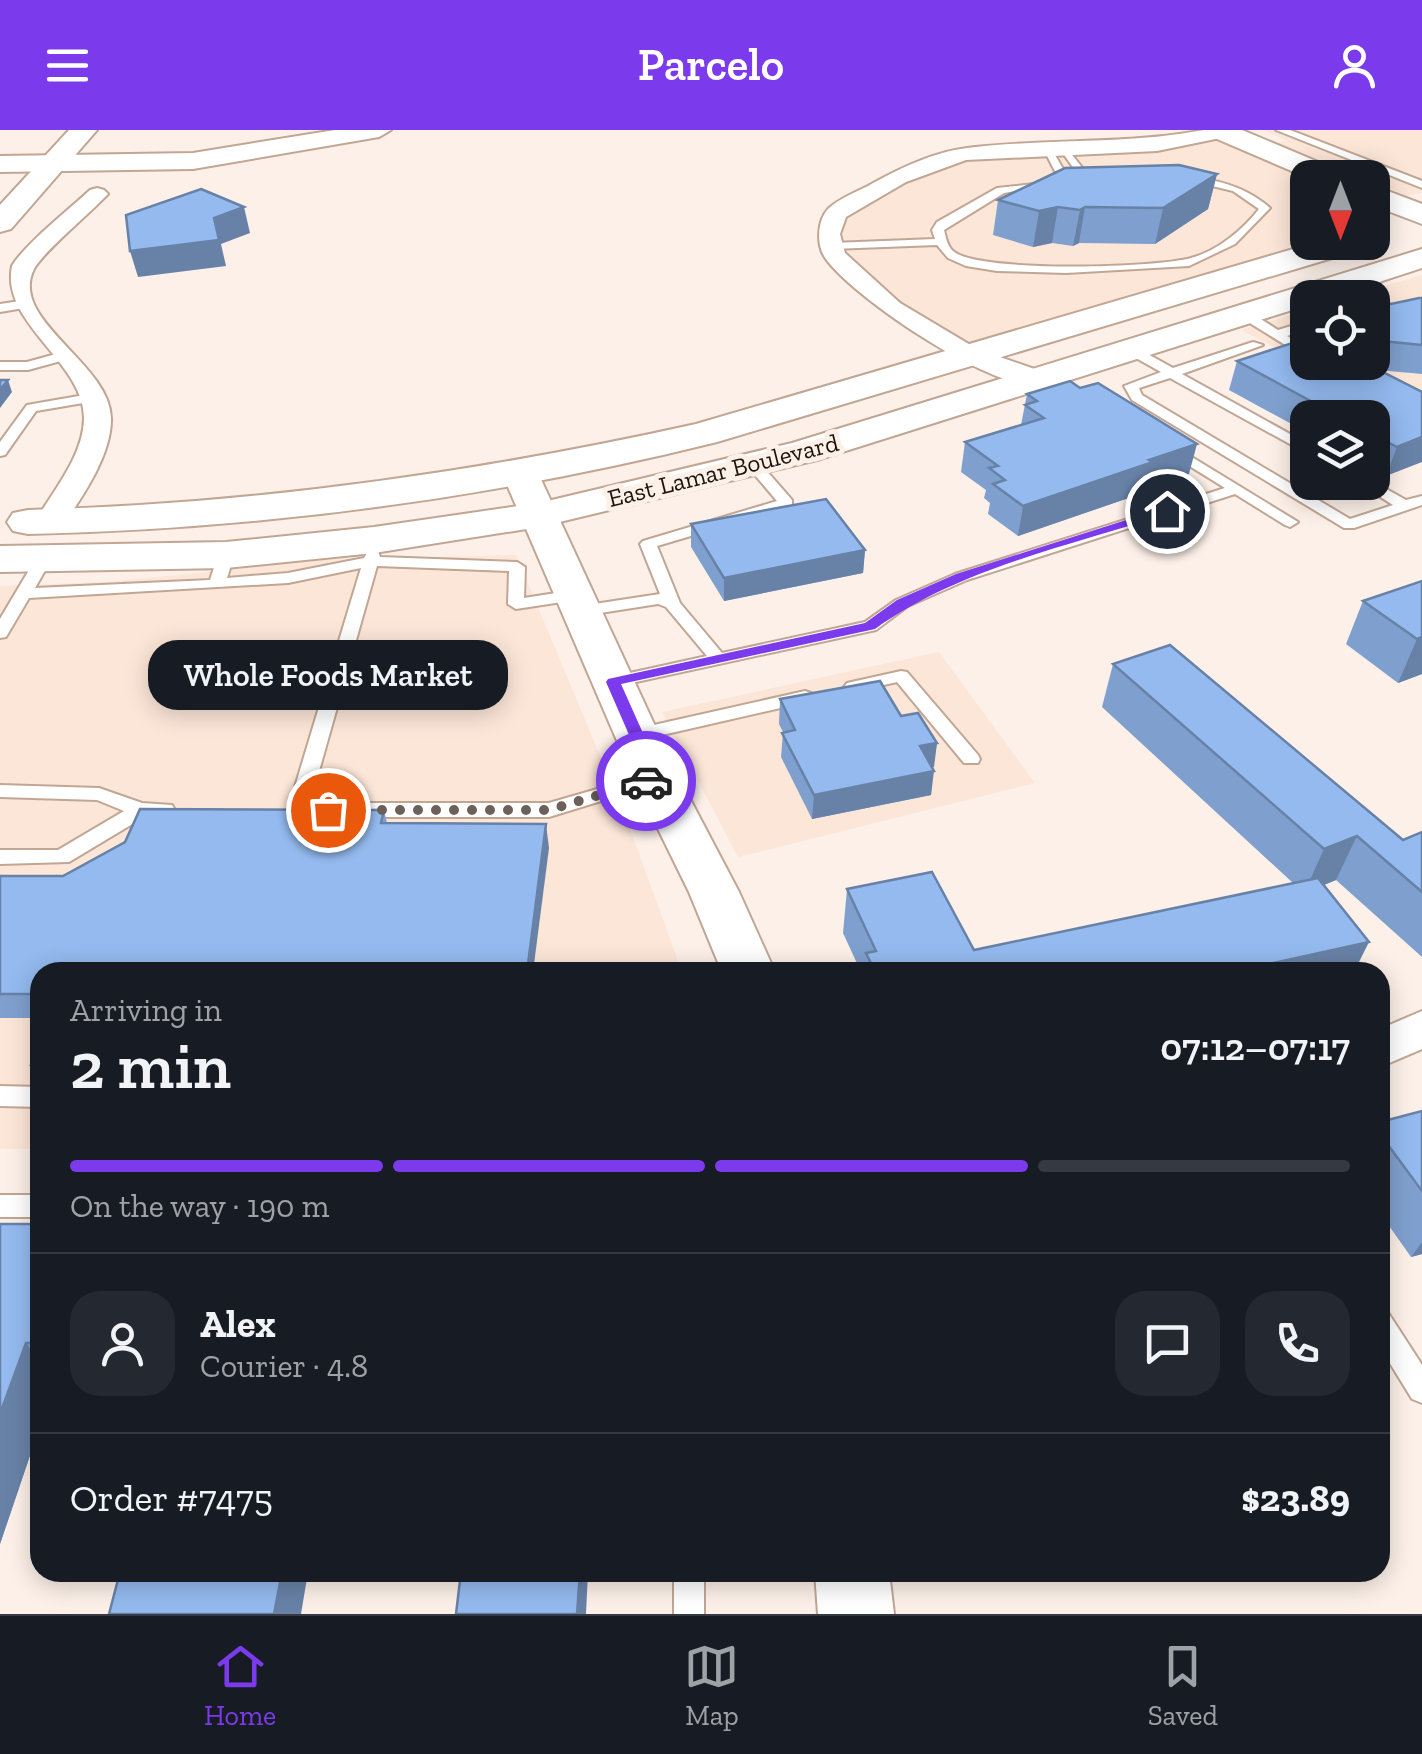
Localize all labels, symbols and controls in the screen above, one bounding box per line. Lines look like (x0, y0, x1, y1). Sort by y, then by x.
icon: menu (40, 38, 95, 93)
text: Parcelo (638, 38, 784, 92)
icon: person (1327, 38, 1382, 93)
north arrow (1290, 160, 1390, 260)
map controls (1290, 160, 1390, 500)
button: locate (1290, 280, 1390, 380)
button: layers (1290, 400, 1390, 500)
street label: East Lamar Boulevard (605, 427, 842, 513)
pin (1125, 469, 1210, 554)
icon: home (1140, 484, 1195, 539)
callout: Whole Foods Market (148, 640, 508, 710)
text: Whole Foods Market (184, 656, 472, 694)
courier (596, 731, 696, 831)
icon: car (619, 754, 674, 809)
pin (286, 768, 371, 853)
icon: bag (301, 783, 356, 838)
text: Arriving in (70, 991, 222, 1029)
text: 07:12–07:17 (1160, 1024, 1350, 1070)
text: 2 min (70, 1027, 231, 1105)
text: On the way · 190 m (70, 1187, 329, 1225)
button: person (70, 1291, 175, 1396)
button: chat (1115, 1291, 1220, 1396)
button: phone (1245, 1291, 1350, 1396)
text: Alex (200, 1301, 276, 1347)
text: Courier · 4.8 (200, 1347, 368, 1385)
text: Order #7475 (70, 1475, 273, 1521)
text: $23.89 (1241, 1475, 1350, 1521)
tab: Home (204, 1639, 276, 1732)
tab: Map (684, 1639, 739, 1732)
tab: Saved (1148, 1639, 1218, 1732)

